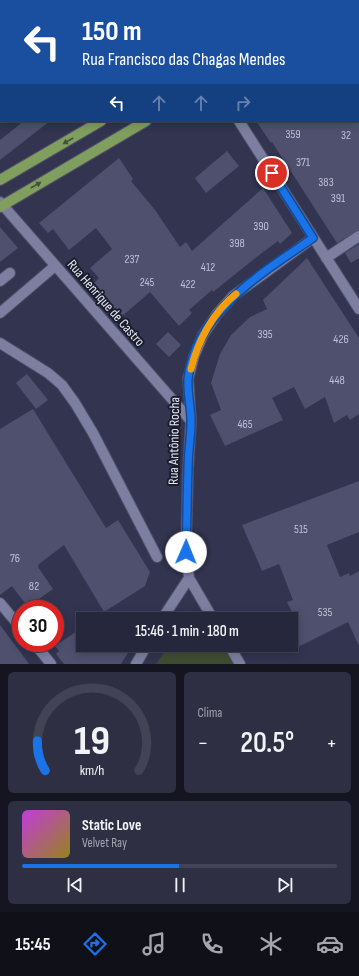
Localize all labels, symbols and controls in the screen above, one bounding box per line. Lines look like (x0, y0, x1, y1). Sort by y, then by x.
text: 150 m (82, 15, 142, 48)
icon: left (16, 16, 68, 68)
text: Rua Francisco das Chagas Mendes (82, 49, 286, 70)
icon: left (106, 92, 128, 114)
icon: ahead (148, 92, 170, 114)
icon: ahead (190, 92, 212, 114)
icon: right (232, 92, 254, 114)
house number: 359 (285, 127, 301, 142)
house number: 32 (341, 128, 351, 143)
one-way arrow (62, 137, 74, 144)
house number: 371 (296, 155, 311, 170)
pin (255, 156, 289, 190)
icon: arrive (261, 162, 283, 184)
house number: 383 (318, 175, 334, 190)
one-way arrow (30, 182, 42, 189)
house number: 391 (331, 191, 346, 206)
house number: 390 (253, 219, 269, 234)
house number: 398 (229, 236, 245, 251)
house number: 237 (125, 252, 140, 267)
street label: Rua Henrique de Castro (64, 256, 148, 350)
house number: 412 (201, 260, 215, 275)
house number: 245 (140, 275, 155, 290)
house number: 422 (181, 277, 196, 292)
house number: 395 (257, 327, 273, 342)
house number: 426 (333, 332, 349, 347)
house number: 448 (329, 373, 345, 388)
street label: Rua Antônio Rocha (165, 397, 183, 485)
house number: 465 (237, 417, 253, 432)
house number: 515 (294, 522, 308, 537)
position arrow (165, 531, 207, 573)
house number: 76 (10, 551, 20, 566)
house number: 82 (29, 579, 39, 594)
speed limit sign: 30 (12, 600, 64, 652)
house number: 535 (318, 605, 333, 620)
text: 15:46 · 1 min · 180 m (135, 622, 239, 641)
text: Clima (198, 705, 222, 721)
text: 19 (74, 716, 110, 765)
text: 20.5° (240, 725, 294, 761)
text: − (198, 730, 208, 757)
text: + (326, 730, 337, 757)
text: km/h (79, 761, 104, 778)
text: Static Love (82, 816, 141, 835)
text: Velvet Ray (82, 835, 127, 851)
icon: previous (64, 874, 86, 896)
icon: pause (169, 874, 191, 896)
icon: next (274, 874, 296, 896)
icon: directions (81, 930, 109, 958)
icon: music (140, 930, 168, 958)
icon: phone (198, 930, 226, 958)
icon: climate (257, 930, 285, 958)
icon: car (316, 930, 344, 958)
text: 15:45 (15, 934, 51, 955)

